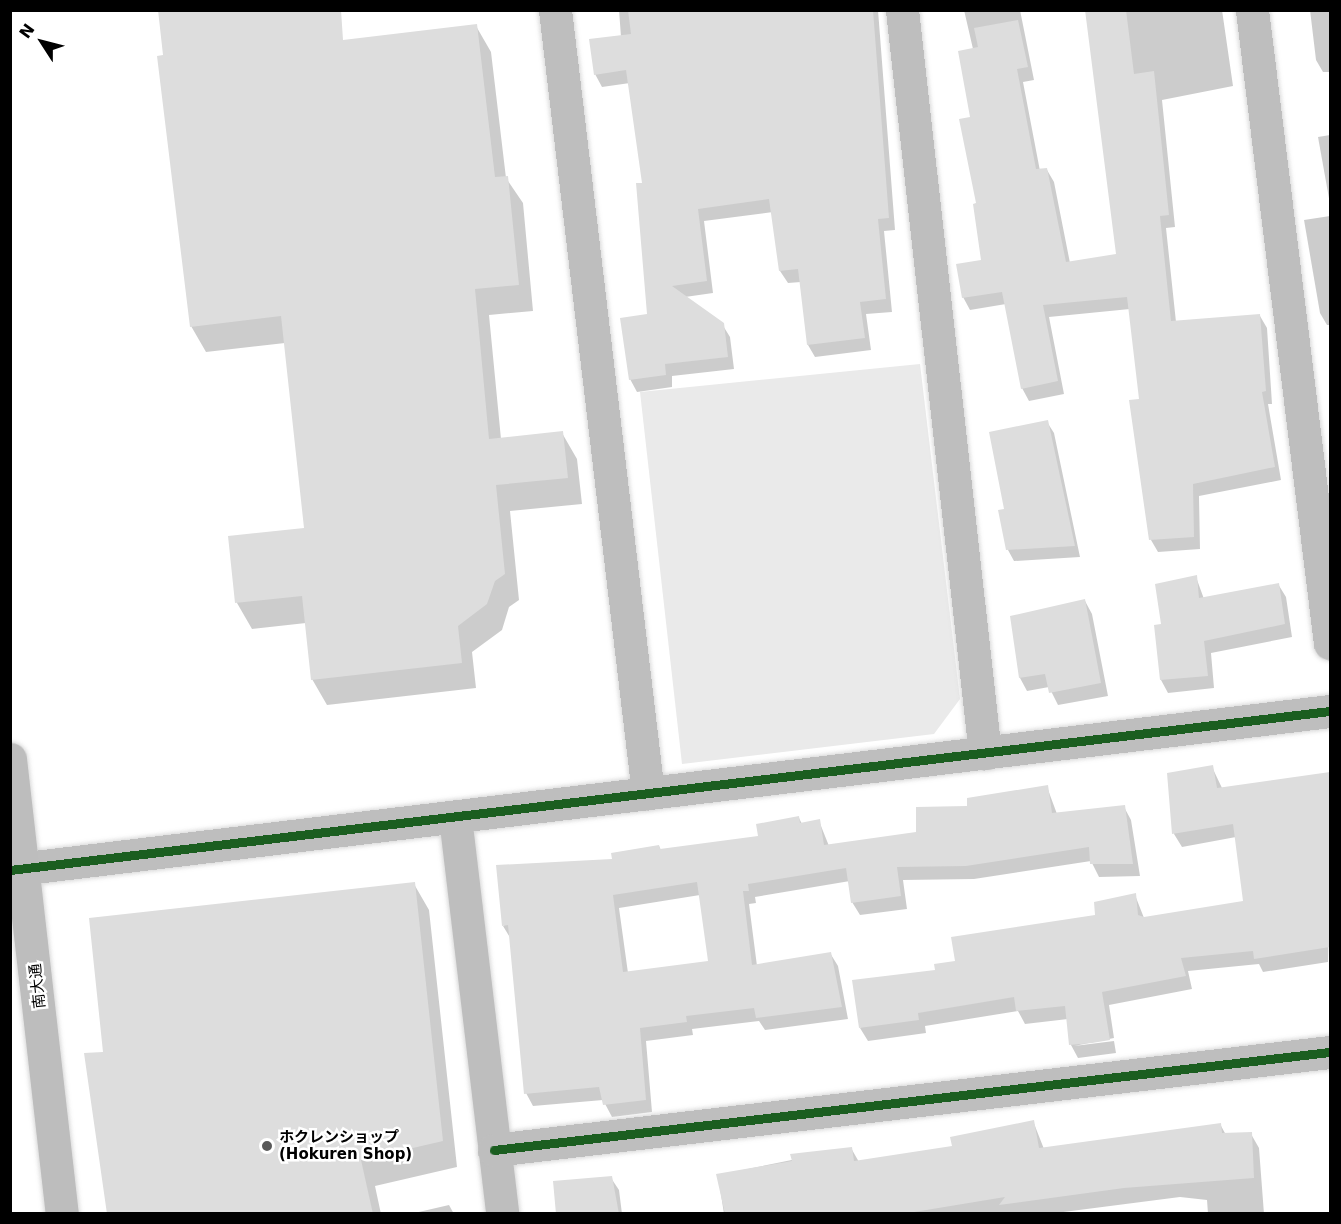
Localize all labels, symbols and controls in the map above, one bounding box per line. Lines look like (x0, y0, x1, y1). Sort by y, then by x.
north arrow (12, 12, 72, 72)
text: N (15, 20, 39, 42)
street label: 南大通 (27, 963, 49, 1009)
place label: ホクレンショップ (Hokuren Shop) (279, 1128, 412, 1163)
marker: ホクレンショップ (Hokuren Shop) (260, 1139, 274, 1153)

